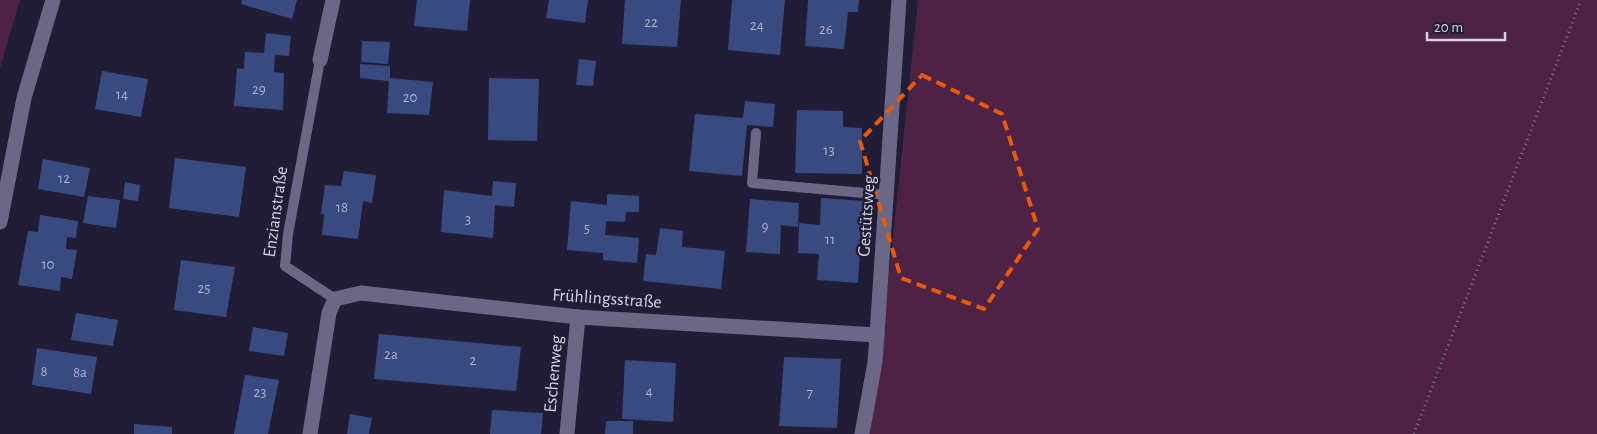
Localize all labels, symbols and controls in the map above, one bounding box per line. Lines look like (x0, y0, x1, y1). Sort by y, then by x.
scale bar (1427, 10, 1504, 42)
house number: 22 (644, 15, 658, 30)
house number: 24 (750, 18, 764, 33)
text: 20 m (1434, 20, 1463, 35)
house number: 26 (819, 22, 833, 37)
house number: 29 (252, 82, 266, 97)
house number: 14 (116, 87, 128, 102)
house number: 20 (403, 90, 417, 105)
house number: 13 (823, 143, 835, 158)
street label: Enzianstraße (261, 165, 291, 259)
house number: 12 (58, 171, 70, 186)
street label: Gestütsweg (855, 175, 879, 257)
house number: 18 (336, 200, 348, 215)
house number: 3 (465, 212, 471, 227)
house number: 9 (761, 219, 769, 234)
house number: 5 (584, 221, 590, 236)
house number: 11 (825, 232, 835, 247)
house number: 10 (41, 257, 55, 272)
house number: 25 (197, 281, 211, 296)
street label: Frühlingsstraße (552, 286, 662, 312)
street label: Eschenweg (542, 334, 566, 413)
house number: 2a (384, 347, 398, 362)
house number: 2 (470, 353, 477, 368)
house number: 8 (40, 364, 48, 379)
house number: 8a (73, 365, 87, 380)
house number: 4 (645, 384, 653, 399)
house number: 23 (253, 385, 267, 400)
house number: 7 (807, 386, 813, 401)

